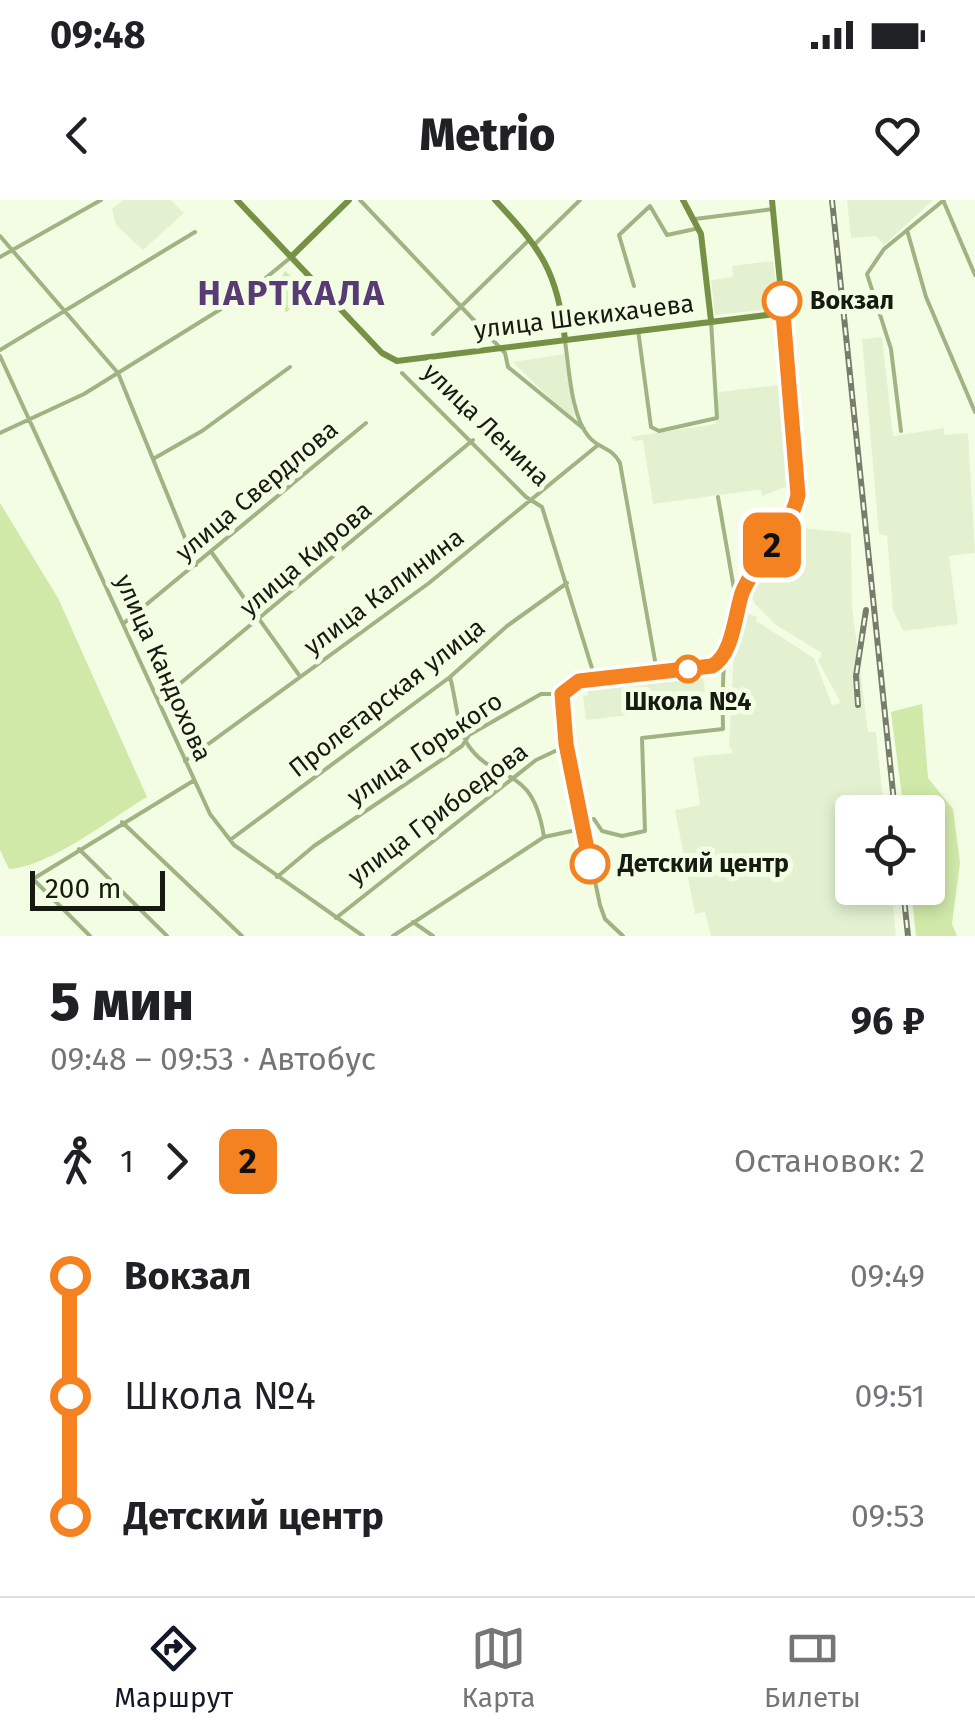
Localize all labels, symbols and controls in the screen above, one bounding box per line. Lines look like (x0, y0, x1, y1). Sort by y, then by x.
text: 09:48 (50, 12, 146, 58)
icon: back (50, 108, 105, 163)
text: Metrio (420, 108, 555, 162)
icon: heart (870, 108, 925, 163)
district label: НАРТКАЛА (197, 272, 387, 314)
marker: Вокзал (763, 282, 801, 320)
place label: Вокзал (810, 286, 894, 316)
street label: улица Шекихачева (472, 289, 696, 345)
street label: улица Ленина (416, 357, 556, 493)
street label: улица Свердлова (170, 414, 344, 568)
street label: улица Кирова (234, 495, 378, 623)
line badge: 2 (740, 512, 804, 578)
street label: улица Калинина (298, 522, 470, 662)
text: 2 (763, 524, 781, 566)
street label: улица Кандохова (108, 570, 218, 766)
street label: Пролетарская улица (283, 612, 491, 784)
marker: Школа №4 (675, 656, 701, 682)
street label: улица Горького (342, 686, 508, 812)
place label: Школа №4 (625, 687, 751, 717)
street label: улица Грибоедова (342, 737, 534, 891)
map controls (835, 795, 945, 905)
button: locate (835, 795, 945, 905)
marker: Детский центр (571, 845, 609, 883)
place label: Детский центр (617, 849, 789, 879)
scale bar (30, 866, 165, 910)
text: 200 m (45, 872, 122, 905)
text: 5 мин (50, 969, 194, 1035)
text: 96 ₽ (851, 998, 925, 1044)
text: 09:48 – 09:53 · Автобус (50, 1040, 376, 1078)
icon: walk (50, 1134, 105, 1189)
icon: forward (149, 1134, 204, 1189)
text: 2 (239, 1140, 257, 1182)
text: 1 (120, 1142, 134, 1180)
text: Остановок: 2 (734, 1142, 925, 1180)
text: Вокзал (124, 1253, 252, 1299)
text: 09:49 (850, 1257, 925, 1295)
text: Школа №4 (124, 1373, 316, 1419)
text: 09:51 (855, 1377, 925, 1415)
text: Детский центр (124, 1493, 384, 1539)
text: 09:53 (851, 1497, 925, 1535)
tab: Маршрут (114, 1621, 233, 1714)
tab: Карта (461, 1621, 536, 1714)
tab: Билеты (764, 1621, 861, 1714)

